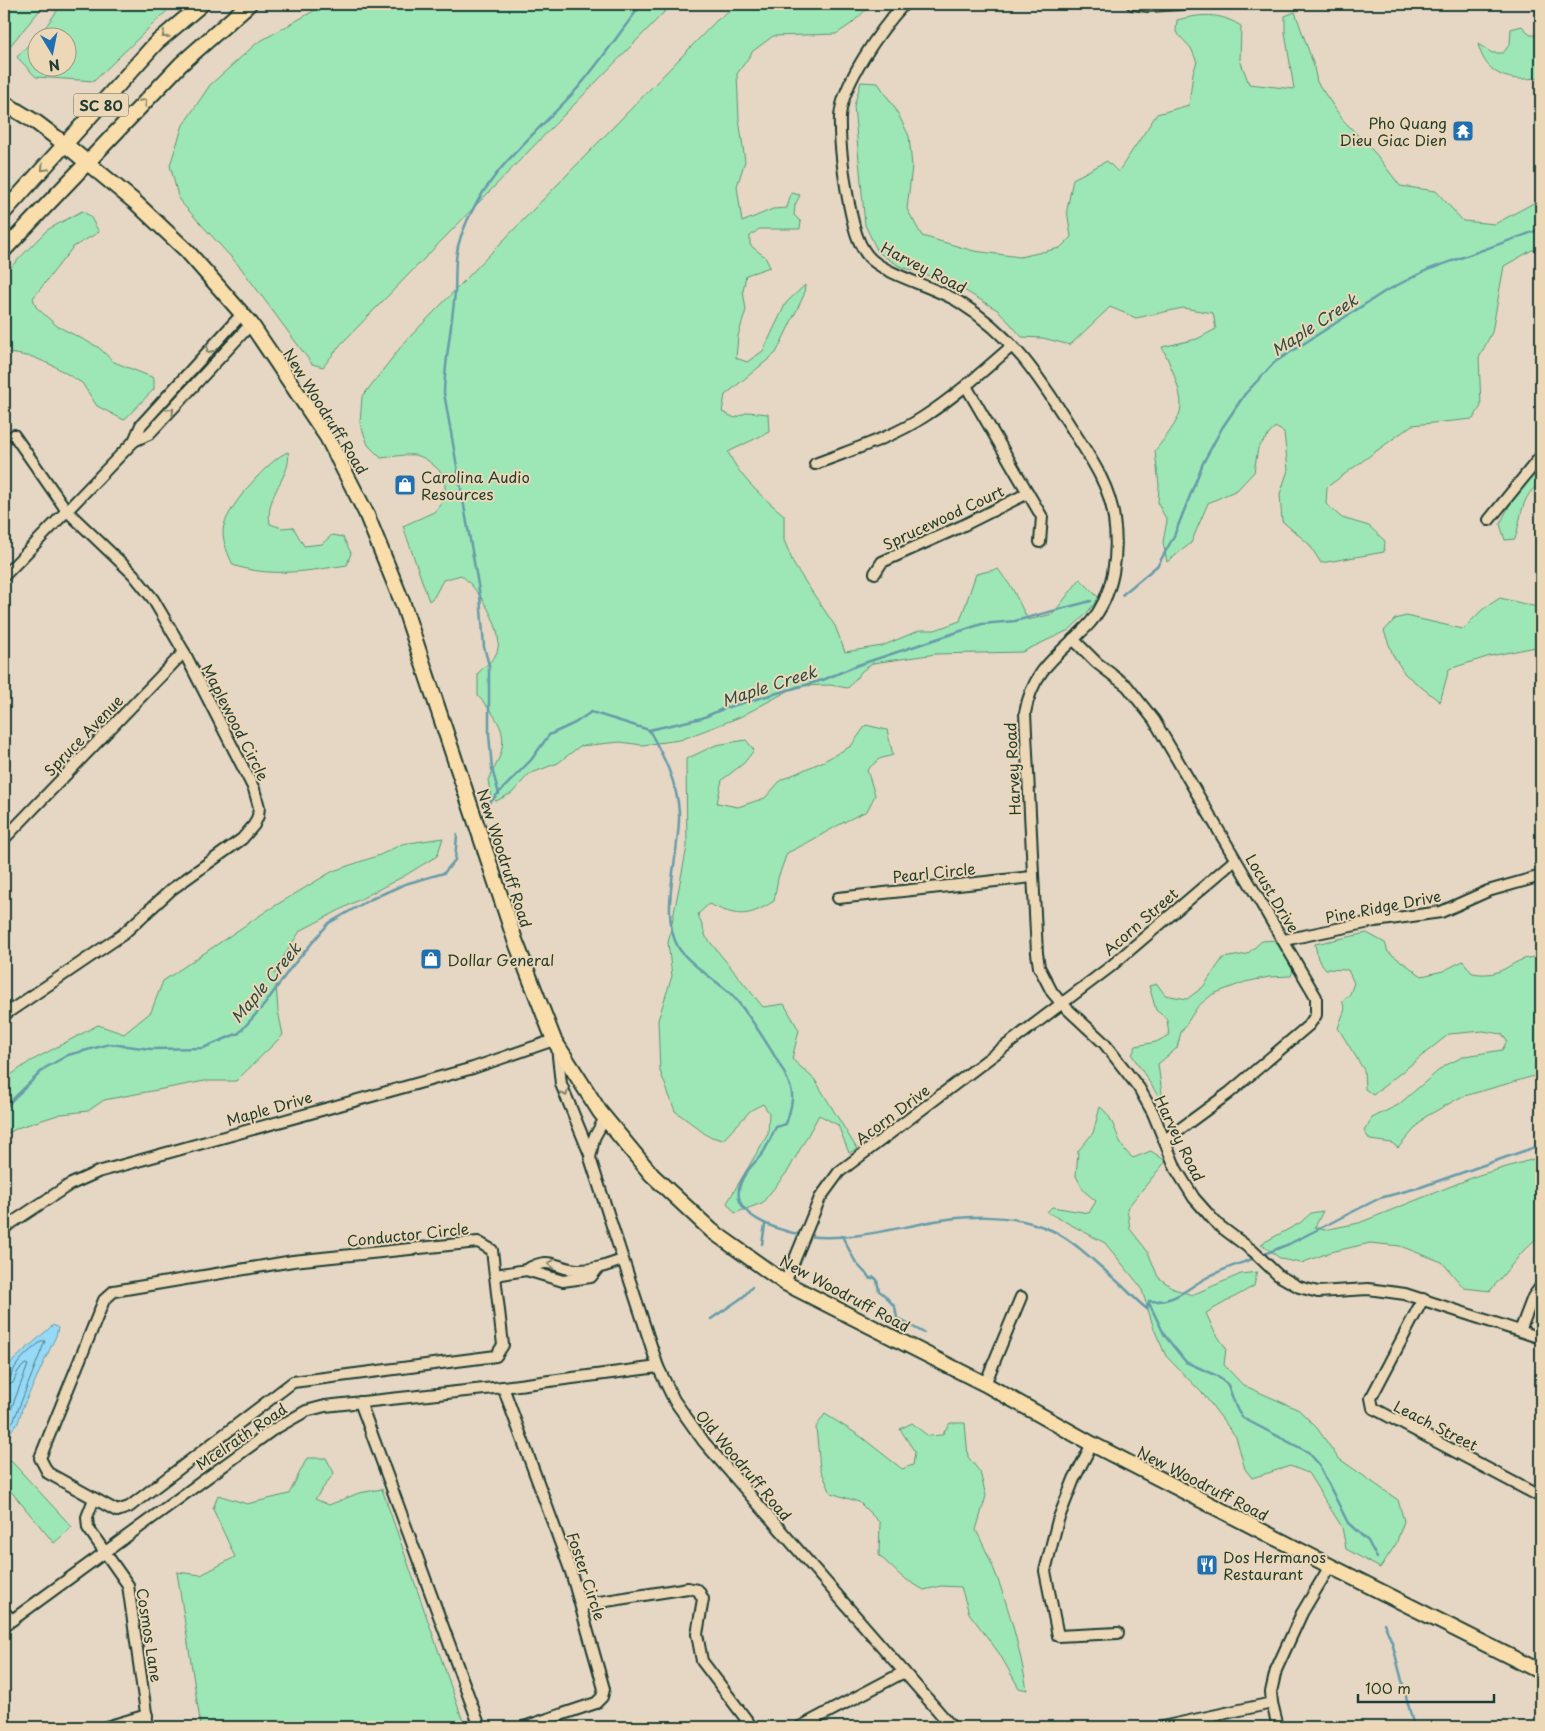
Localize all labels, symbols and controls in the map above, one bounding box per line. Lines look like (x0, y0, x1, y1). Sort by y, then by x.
north arrow (28, 28, 78, 78)
one-way arrow (162, 30, 171, 38)
text: N (47, 54, 62, 77)
road number: SC 80 (74, 94, 128, 116)
one-way arrow (138, 99, 147, 108)
place label: Pho Quang Dieu Giac Dien (1339, 111, 1447, 151)
temple icon: Pho Quang Dieu Giac Dien (1451, 119, 1475, 143)
one-way arrow (41, 163, 50, 172)
street label: Harvey Road (877, 236, 971, 298)
water label: Maple Creek (1266, 286, 1363, 361)
street label: New Woodruff Road (278, 343, 374, 479)
one-way arrow (206, 344, 215, 353)
one-way arrow (165, 407, 174, 416)
place label: Carolina Audio Resources (421, 465, 530, 505)
shop icon: Carolina Audio Resources (393, 473, 417, 497)
street label: Sprucewood Court (879, 479, 1007, 555)
water label: Maple Creek (718, 658, 821, 712)
street label: Maplewood Circle (197, 660, 275, 784)
street label: Spruce Avenue (38, 689, 128, 781)
street label: Harvey Road (998, 722, 1026, 816)
street label: New Woodruff Road (472, 786, 538, 930)
street label: Locust Drive (1240, 849, 1306, 937)
street label: Pearl Circle (891, 856, 977, 888)
street label: Acorn Street (1097, 882, 1183, 960)
street label: Pine Ridge Drive (1323, 883, 1443, 928)
water label: Maple Creek (224, 936, 307, 1027)
shop icon: Dollar General (419, 947, 443, 971)
place label: Dollar General (447, 948, 554, 971)
street label: Acorn Drive (850, 1078, 934, 1150)
street label: Maple Drive (224, 1085, 314, 1131)
one-way arrow (559, 1088, 569, 1096)
street label: Harvey Road (1149, 1091, 1211, 1185)
street label: Conductor Circle (346, 1216, 470, 1252)
street label: New Woodruff Road (776, 1249, 914, 1337)
one-way arrow (546, 1259, 554, 1270)
street label: Leach Street (1390, 1394, 1482, 1456)
street label: Mcelrath Road (191, 1397, 291, 1475)
street label: Old Woodruff Road (691, 1404, 797, 1526)
street label: New Woodruff Road (1133, 1440, 1273, 1526)
street label: Foster Circle (562, 1529, 612, 1623)
place label: Dos Hermanos Restaurant (1223, 1545, 1326, 1585)
restaurant icon: Dos Hermanos Restaurant (1195, 1553, 1219, 1577)
street label: Cosmos Lane (131, 1586, 169, 1684)
scale bar (1358, 1671, 1494, 1703)
text: 100 m (1365, 1676, 1411, 1699)

